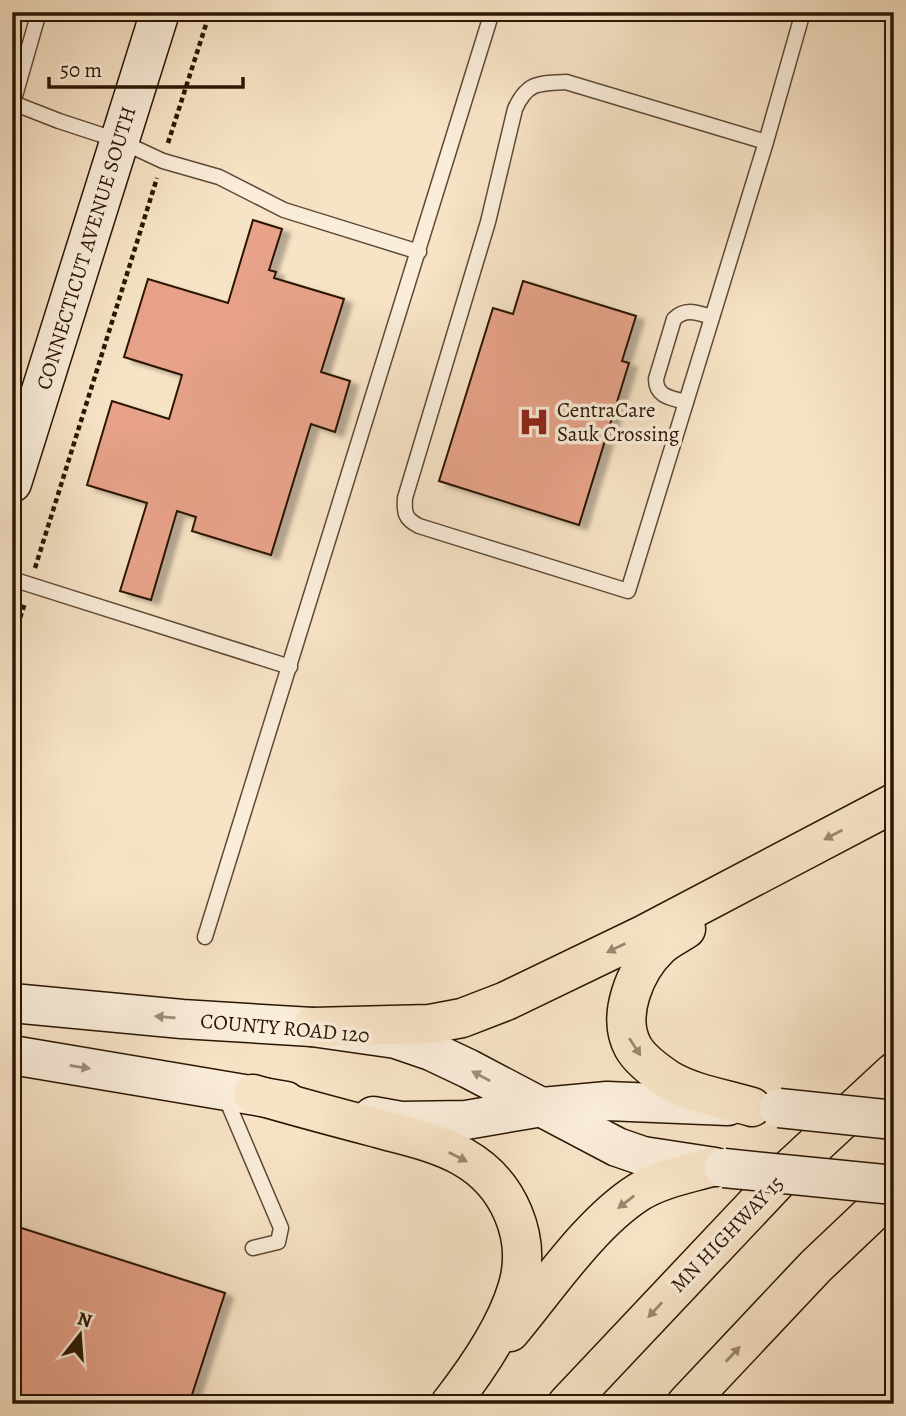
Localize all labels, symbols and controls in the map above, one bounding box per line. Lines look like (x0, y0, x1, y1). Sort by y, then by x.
scale bar (49, 46, 243, 90)
text: 50 m (60, 56, 102, 84)
street label: CONNECTICUT AVENUE SOUTH (30, 103, 142, 393)
place label: CentraCare Sauk Crossing (557, 396, 680, 448)
hospital icon: CentraCare Sauk Crossing (517, 405, 551, 439)
one-way arrow (823, 829, 843, 840)
one-way arrow (606, 942, 626, 954)
street label: COUNTY ROAD 120 (199, 1007, 371, 1049)
one-way arrow (154, 1011, 176, 1022)
one-way arrow (629, 1037, 642, 1057)
one-way arrow (69, 1062, 91, 1073)
one-way arrow (471, 1070, 491, 1082)
one-way arrow (449, 1150, 469, 1162)
street label: MN HIGHWAY 15 (664, 1170, 790, 1298)
one-way arrow (618, 1195, 636, 1210)
north arrow (46, 1300, 116, 1370)
one-way arrow (646, 1302, 663, 1319)
text: N (74, 1305, 95, 1334)
one-way arrow (725, 1346, 741, 1363)

